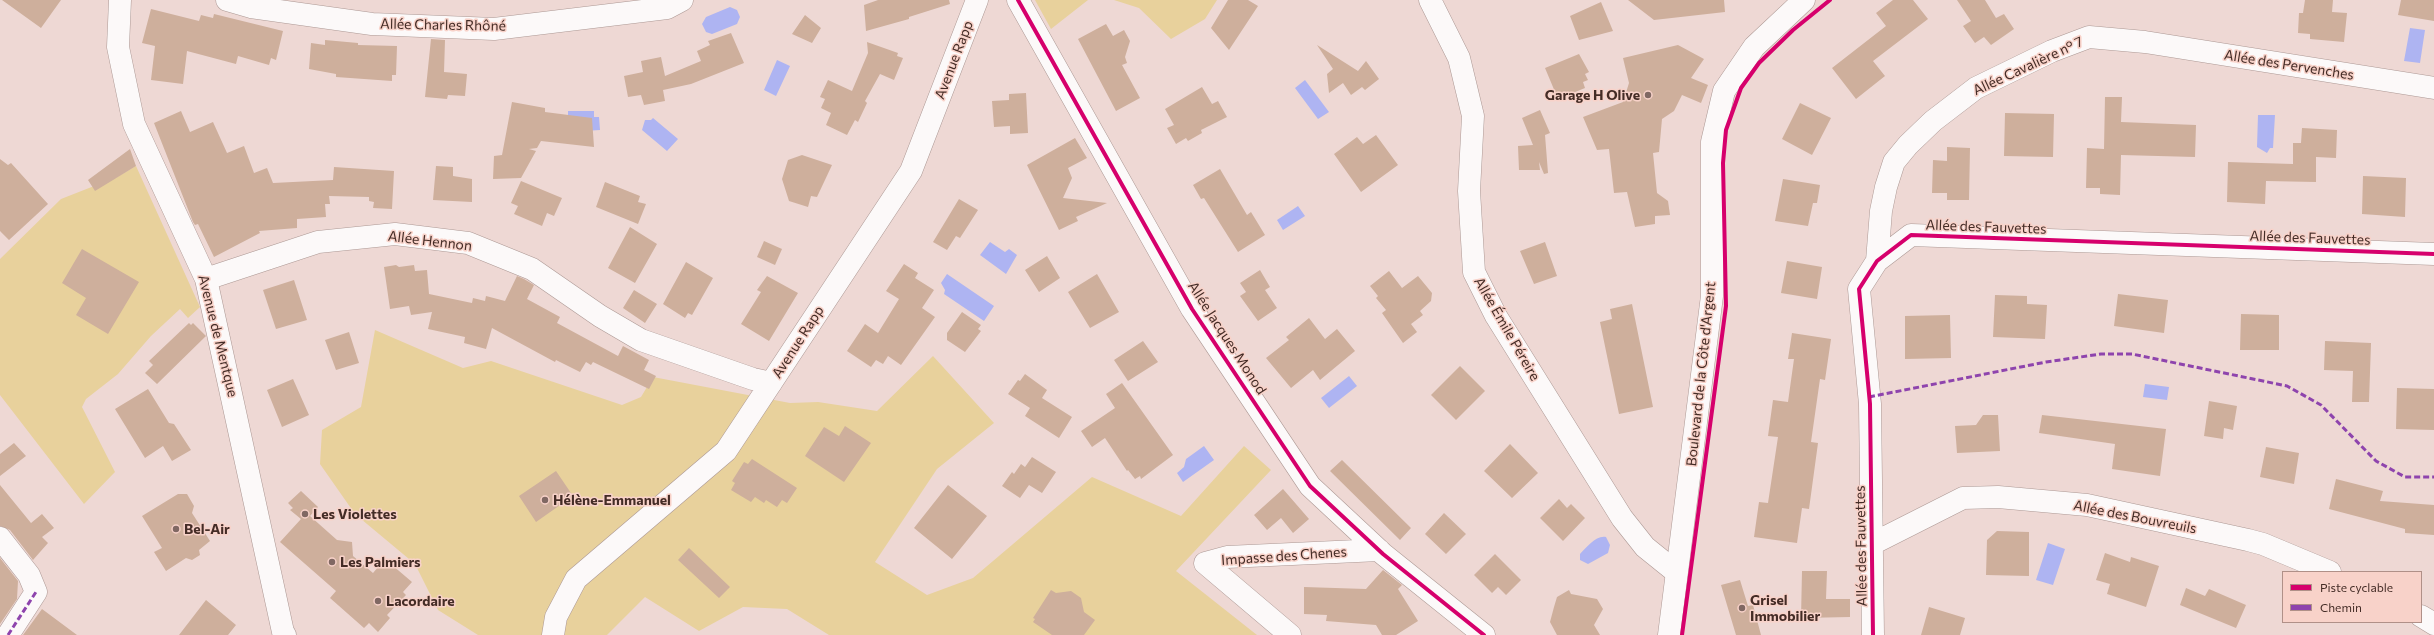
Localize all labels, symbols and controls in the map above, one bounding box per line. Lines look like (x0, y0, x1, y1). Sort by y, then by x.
street label: Allée Charles Rhôné (380, 16, 506, 34)
street label: Avenue Rapp (931, 18, 977, 102)
street label: Allée Cavalière n° 7 (1970, 33, 2086, 99)
street label: Allée des Pervenches (2223, 46, 2355, 84)
place label: Garage H Olive (1545, 87, 1640, 103)
marker: Garage H Olive (1643, 90, 1653, 100)
street label: Allée des Fauvettes (1925, 216, 2047, 238)
street label: Allée des Fauvettes (2249, 227, 2371, 249)
street label: Allée Hennon (387, 228, 473, 254)
street label: Avenue de Mentque (195, 273, 241, 399)
street label: Allée Émile Péreire (1470, 274, 1544, 384)
street label: Allée Jacques Monod (1184, 278, 1270, 398)
street label: Boulevard de la Côte d'Argent (1683, 281, 1719, 467)
street label: Avenue Rapp (768, 303, 828, 381)
street label: Allée des Fauvettes (1852, 485, 1870, 607)
place label: Hélène-Emmanuel (553, 492, 671, 508)
marker: Hélène-Emmanuel (540, 495, 550, 505)
street label: Allée des Bouvreuils (2072, 497, 2198, 537)
place label: Les Violettes (313, 506, 397, 522)
marker: Les Violettes (300, 509, 310, 519)
place label: Bel-Air (184, 521, 230, 537)
marker: Bel-Air (171, 524, 181, 534)
street label: Impasse des Chenes (1221, 543, 1347, 569)
place label: Les Palmiers (340, 554, 421, 570)
marker: Les Palmiers (327, 557, 337, 567)
legend (2282, 571, 2422, 623)
text: Piste cyclable (2320, 580, 2393, 594)
place label: Grisel Immobilier (1750, 592, 1820, 624)
place label: Lacordaire (386, 593, 455, 609)
marker: Lacordaire (373, 596, 383, 606)
text: Chemin (2320, 600, 2362, 614)
marker: Grisel Immobilier (1737, 603, 1747, 613)

